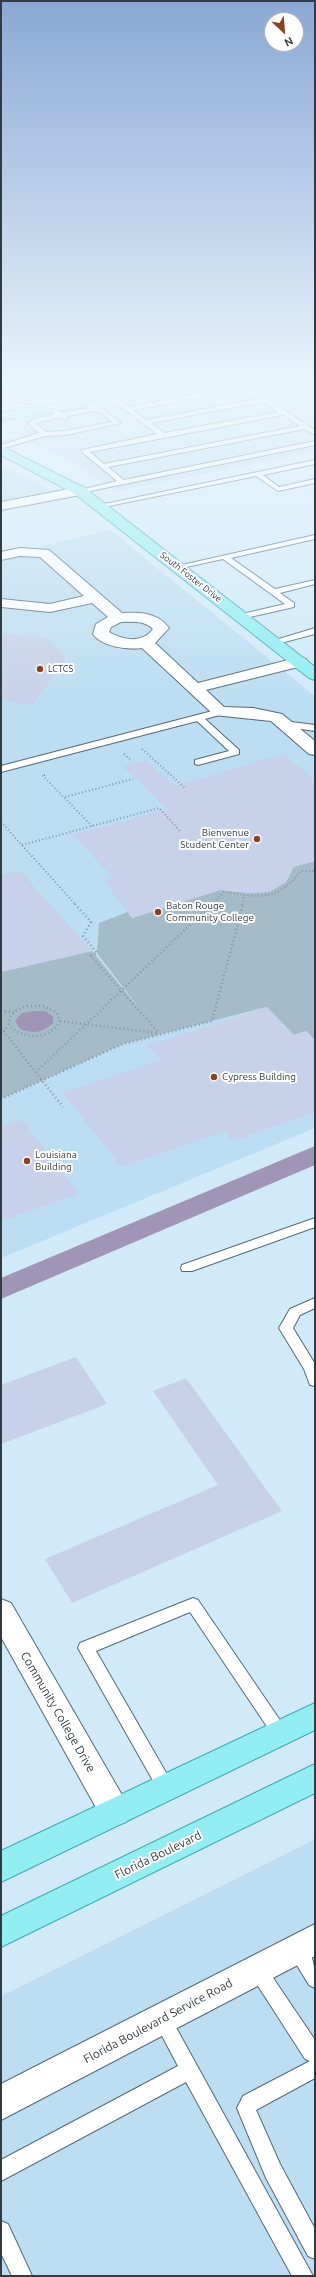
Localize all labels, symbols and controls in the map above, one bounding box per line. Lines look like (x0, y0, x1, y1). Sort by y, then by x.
north arrow (264, 12, 304, 52)
text: N (282, 35, 295, 49)
street label: South Foster Drive (158, 550, 224, 604)
marker: LCTCS (35, 664, 45, 674)
place label: LCTCS (48, 664, 73, 674)
place label: Bienvenue Student Center (180, 827, 249, 850)
marker: Bienvenue Student Center (252, 834, 262, 844)
place label: Baton Rouge Community College (166, 900, 254, 924)
marker: Baton Rouge Community College (153, 907, 163, 917)
place label: Cypress Building (222, 1071, 296, 1083)
marker: Cypress Building (209, 1072, 219, 1082)
place label: Louisiana Building (35, 1149, 77, 1172)
marker: Louisiana Building (22, 1156, 32, 1166)
street label: Community College Drive (18, 1649, 98, 1775)
street label: Florida Boulevard (112, 1828, 204, 1882)
street label: Florida Boulevard Service Road (81, 1976, 235, 2066)

